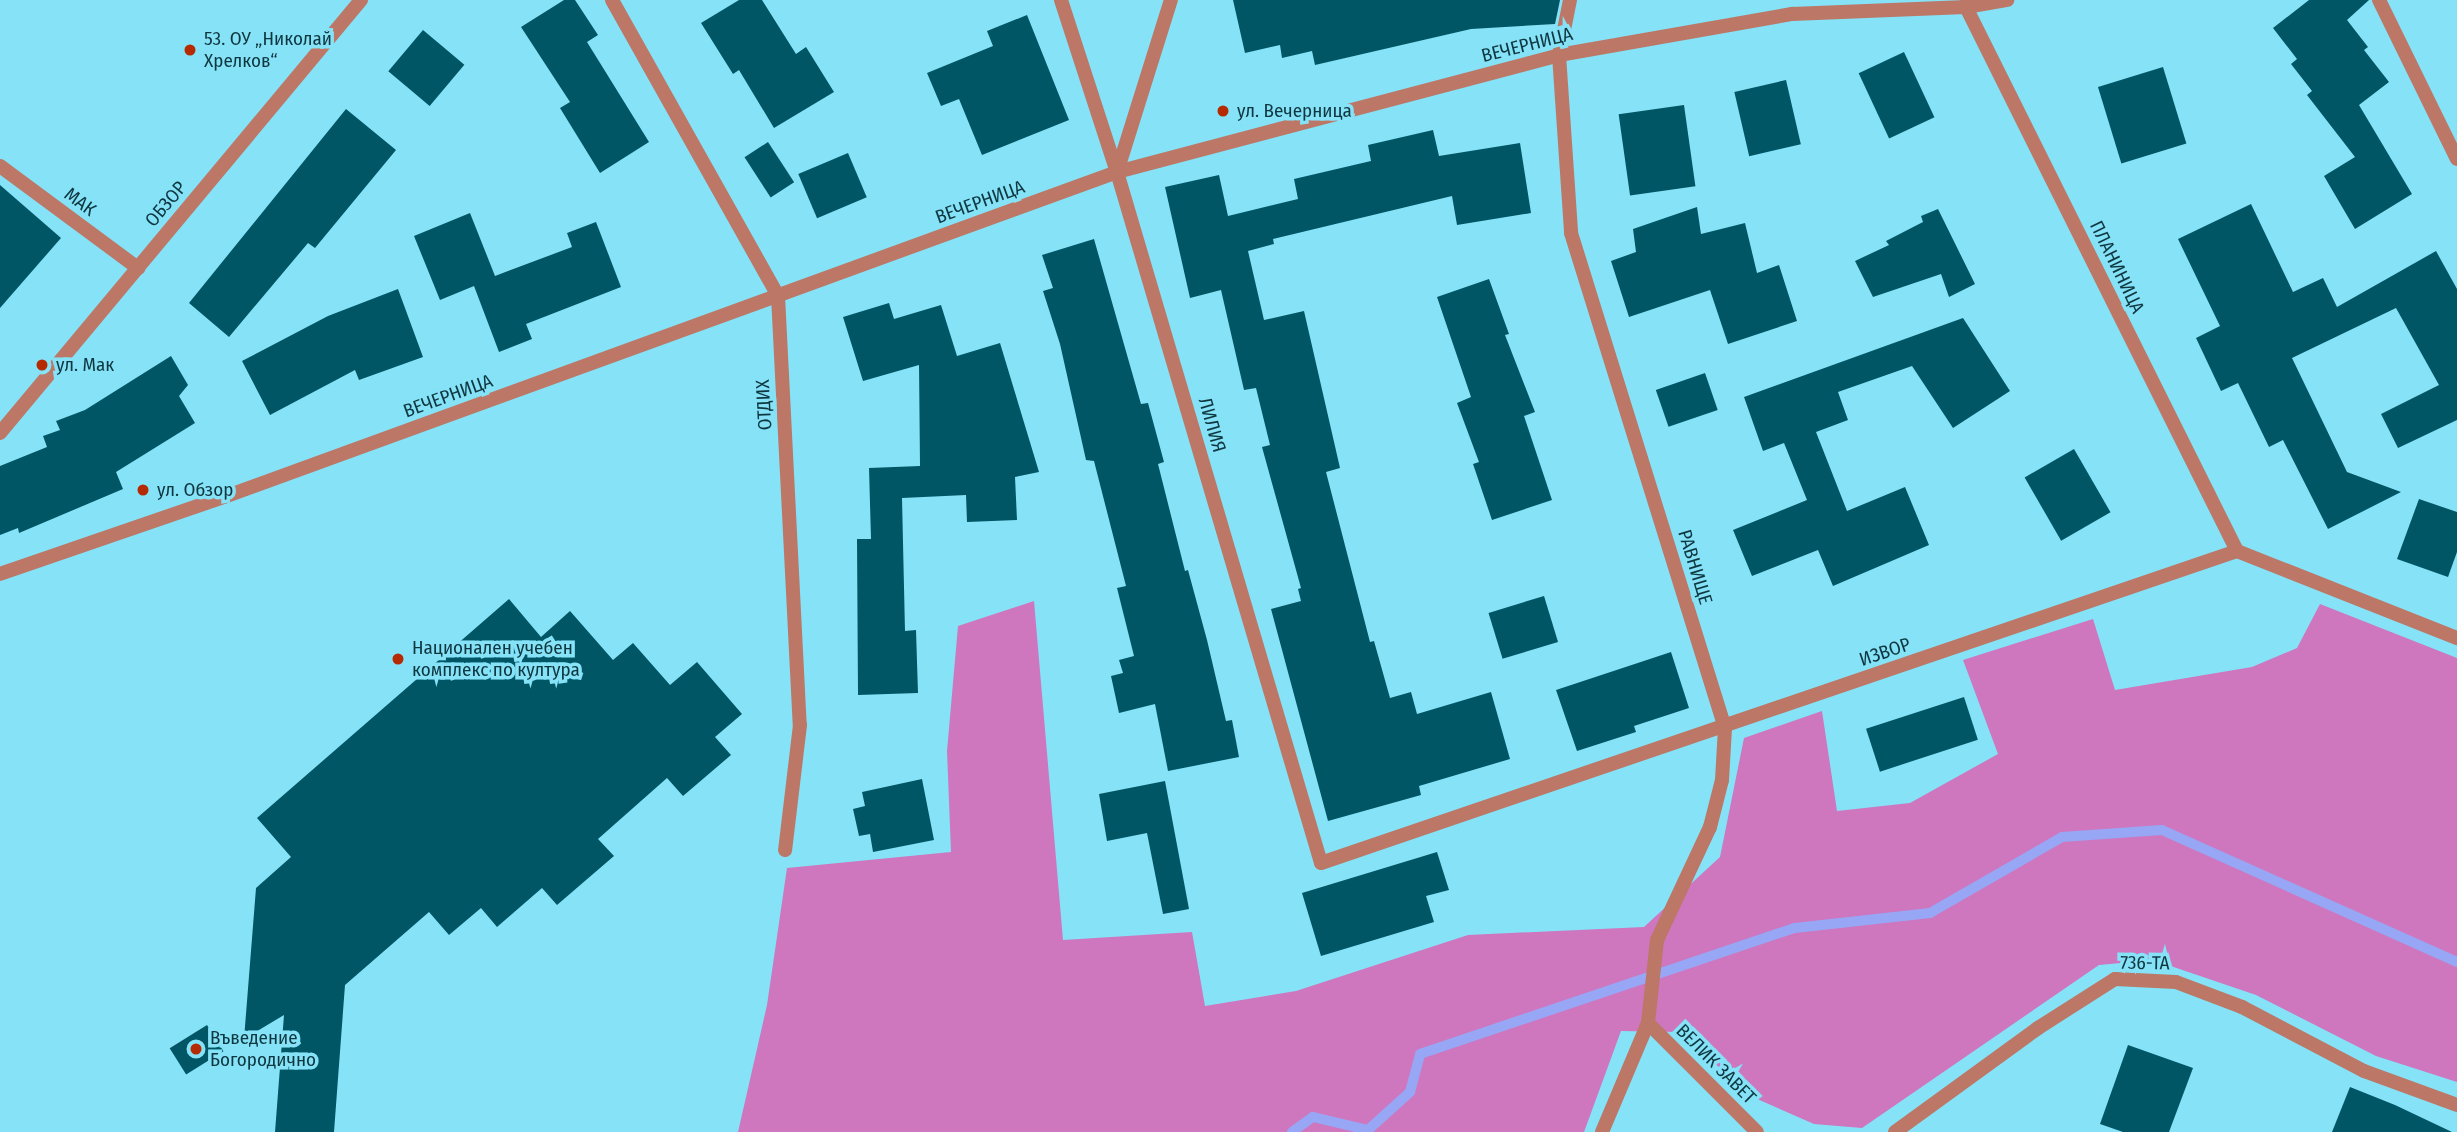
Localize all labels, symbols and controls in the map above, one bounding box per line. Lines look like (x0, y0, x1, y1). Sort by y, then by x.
street label: ВЕЧЕРНИЦА (1479, 23, 1575, 67)
place label: 53. ОУ „Николай Хрелков“ (204, 28, 332, 72)
marker: 53. ОУ „Николай Хрелков“ (182, 42, 198, 58)
place label: ул. Вечерница (1237, 100, 1352, 122)
marker: ул. Вечерница (1215, 103, 1231, 119)
street label: ВЕЧЕРНИЦА (932, 175, 1028, 229)
street label: ОБЗОР (140, 177, 192, 231)
street label: МАК (60, 183, 100, 221)
street label: ПЛАНИНИЦА (2085, 217, 2149, 317)
place label: ул. Мак (56, 354, 114, 376)
marker: ул. Мак (34, 357, 50, 373)
street label: ВЕЧЕРНИЦА (400, 369, 496, 423)
street label: ОТДИХ (751, 379, 777, 431)
street label: ЛИЛИЯ (1193, 395, 1231, 455)
place label: ул. Обзор (157, 479, 233, 501)
marker: ул. Обзор (135, 482, 151, 498)
street label: РАВНИЩЕ (1673, 527, 1717, 607)
street label: ИЗВОР (1856, 633, 1914, 671)
place label: Национален учебен комплекс по култура (412, 637, 580, 681)
marker: Национален учебен комплекс по култура (390, 651, 406, 667)
street label: 736-ТА (2120, 951, 2170, 975)
street label: ВЕЛИК ЗАВЕТ (1671, 1019, 1761, 1109)
place label: Въведение Богородично (210, 1027, 316, 1071)
marker: Въведение Богородично (188, 1041, 204, 1057)

